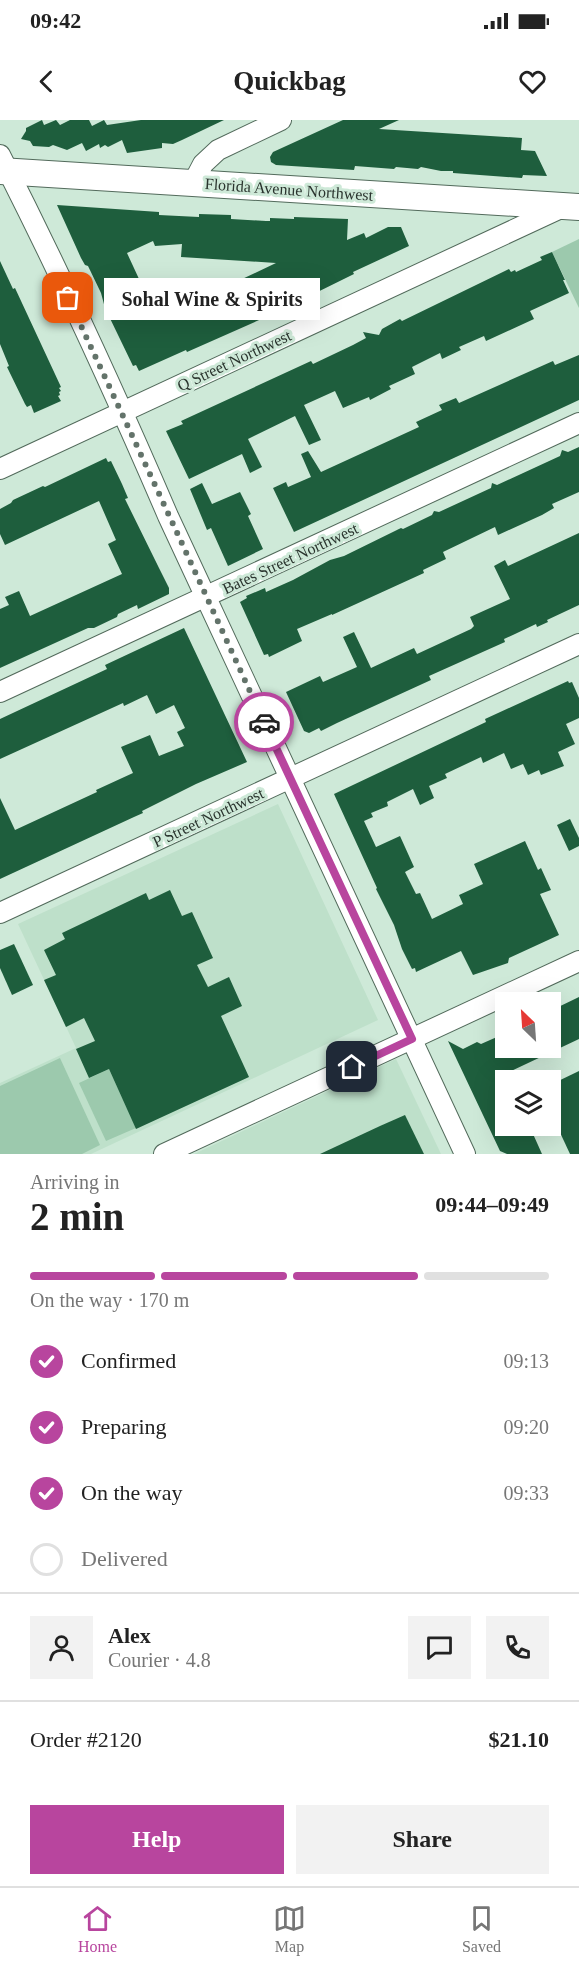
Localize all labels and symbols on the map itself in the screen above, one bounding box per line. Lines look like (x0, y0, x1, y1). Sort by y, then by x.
street label: Florida Avenue Northwest (204, 175, 374, 204)
pin (42, 272, 93, 323)
callout: Sohal Wine & Spirits (104, 277, 320, 319)
street label: Q Street Northwest (175, 326, 294, 394)
street label: Bates Street Northwest (220, 519, 361, 597)
courier (234, 692, 294, 752)
street label: P Street Northwest (150, 784, 267, 851)
north arrow (495, 992, 561, 1058)
pin (326, 1041, 377, 1092)

